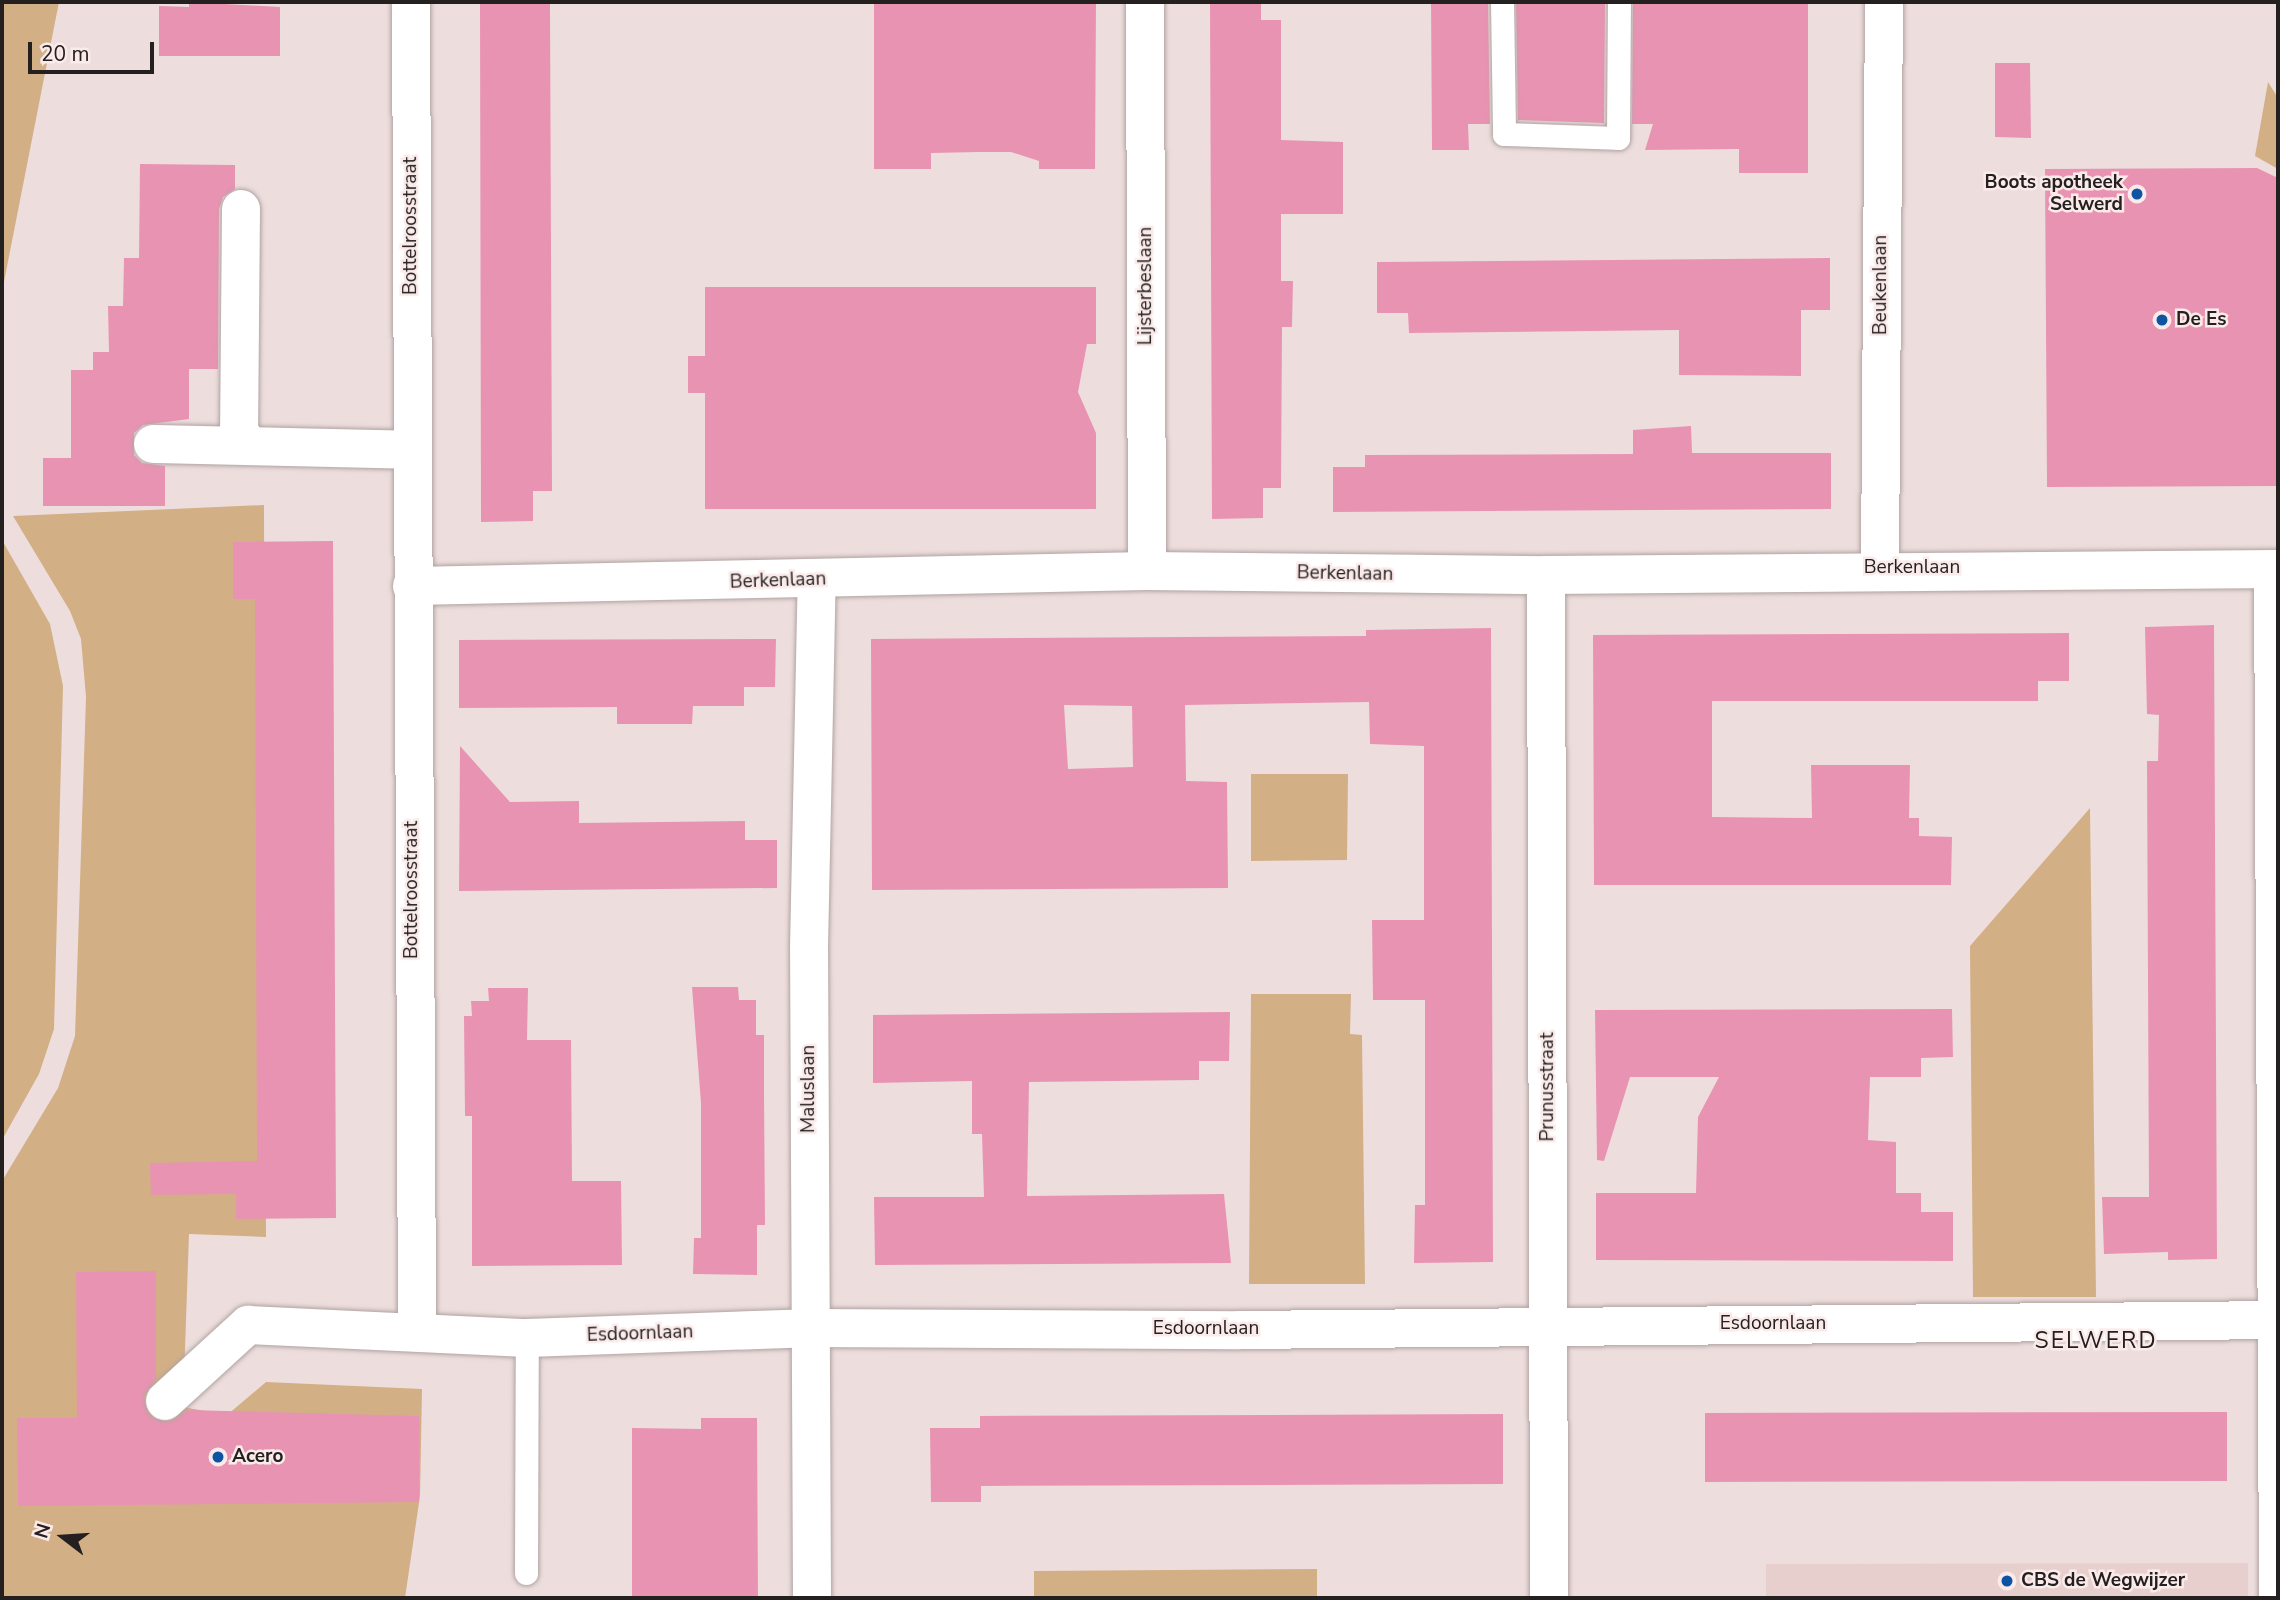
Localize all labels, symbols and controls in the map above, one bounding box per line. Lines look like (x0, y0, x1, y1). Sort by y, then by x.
scale bar (32, 28, 158, 72)
text: 20 m (41, 40, 90, 68)
street label: Bottelroosstraat (400, 157, 422, 295)
place label: Boots apotheek Selwerd (1985, 172, 2123, 216)
marker: Boots apotheek Selwerd (2129, 186, 2145, 202)
street label: Lijsterbeslaan (1135, 227, 1157, 345)
street label: Beukenlaan (1870, 235, 1892, 335)
place label: De Es (2176, 309, 2226, 331)
marker: De Es (2154, 312, 2170, 328)
street label: Berkenlaan (1864, 557, 1960, 579)
street label: Berkenlaan (1297, 562, 1393, 586)
street label: Berkenlaan (729, 568, 827, 594)
street label: Bottelroosstraat (401, 821, 423, 959)
street label: Prunusstraat (1537, 1032, 1559, 1142)
street label: Maluslaan (798, 1045, 820, 1133)
street label: Esdoornlaan (1720, 1313, 1826, 1335)
street label: Esdoornlaan (1153, 1318, 1259, 1340)
street label: Esdoornlaan (586, 1321, 694, 1347)
district label: SELWERD (2035, 1327, 2157, 1355)
place label: Acero (232, 1446, 283, 1468)
marker: Acero (210, 1449, 226, 1465)
north arrow (28, 1502, 98, 1572)
text: N (28, 1520, 57, 1541)
place label: CBS de Wegwijzer (2021, 1570, 2185, 1592)
marker: CBS de Wegwijzer (1999, 1573, 2015, 1589)

